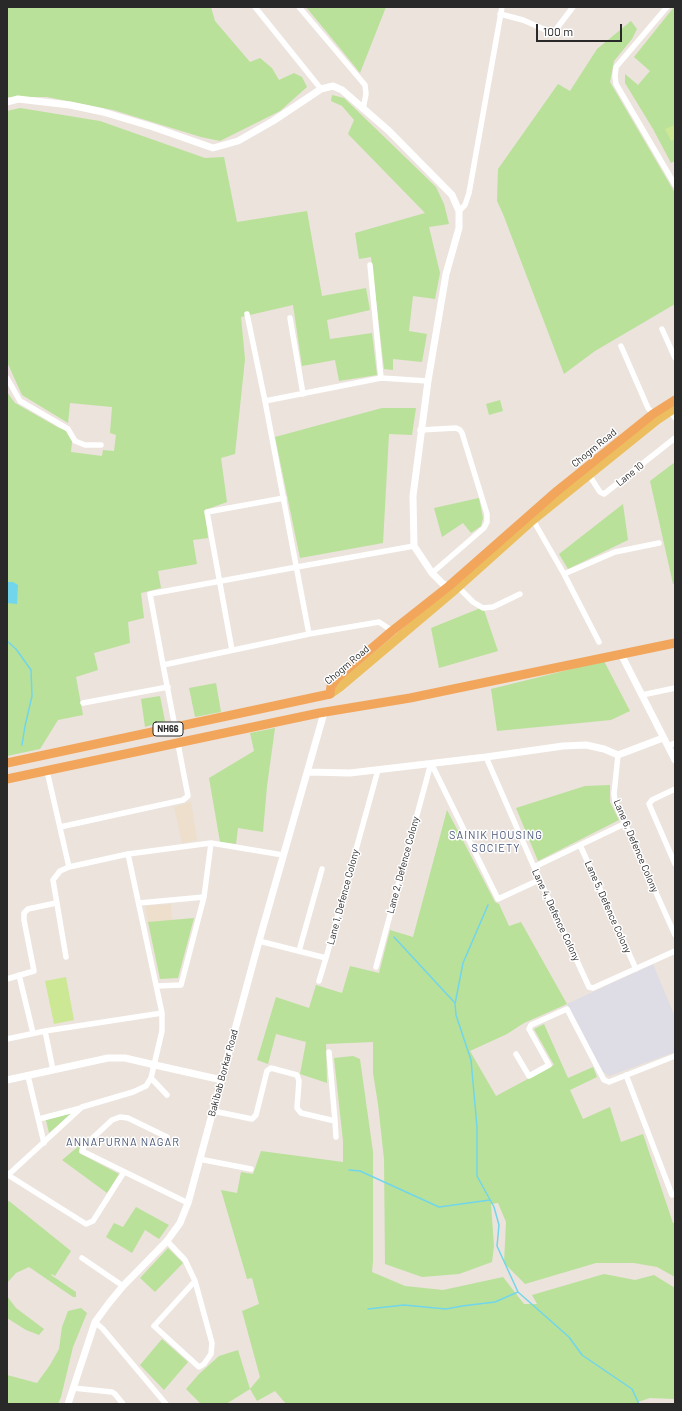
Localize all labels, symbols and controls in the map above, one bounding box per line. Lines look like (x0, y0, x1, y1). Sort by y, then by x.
scale bar (538, 16, 624, 42)
text: 100 m (543, 24, 573, 38)
street label: Chogm Road (569, 426, 619, 470)
street label: Lane 10 (614, 459, 646, 489)
street label: Chogm Road (322, 643, 372, 687)
road number: NH66 (153, 722, 183, 736)
street label: Lane 6, Defence Colony (611, 798, 661, 894)
street label: Lane 2, Defence Colony (384, 815, 422, 915)
district label: SAINIK HOUSING SOCIETY (449, 828, 543, 854)
street label: Lane 1, Defence Colony (324, 848, 362, 946)
street label: Lane 5, Defence Colony (582, 859, 634, 955)
street label: Lane 4, Defence Colony (529, 867, 583, 963)
street label: Bakibab Borkar Road (206, 1028, 240, 1118)
district label: ANNAPURNA NAGAR (66, 1135, 180, 1149)

